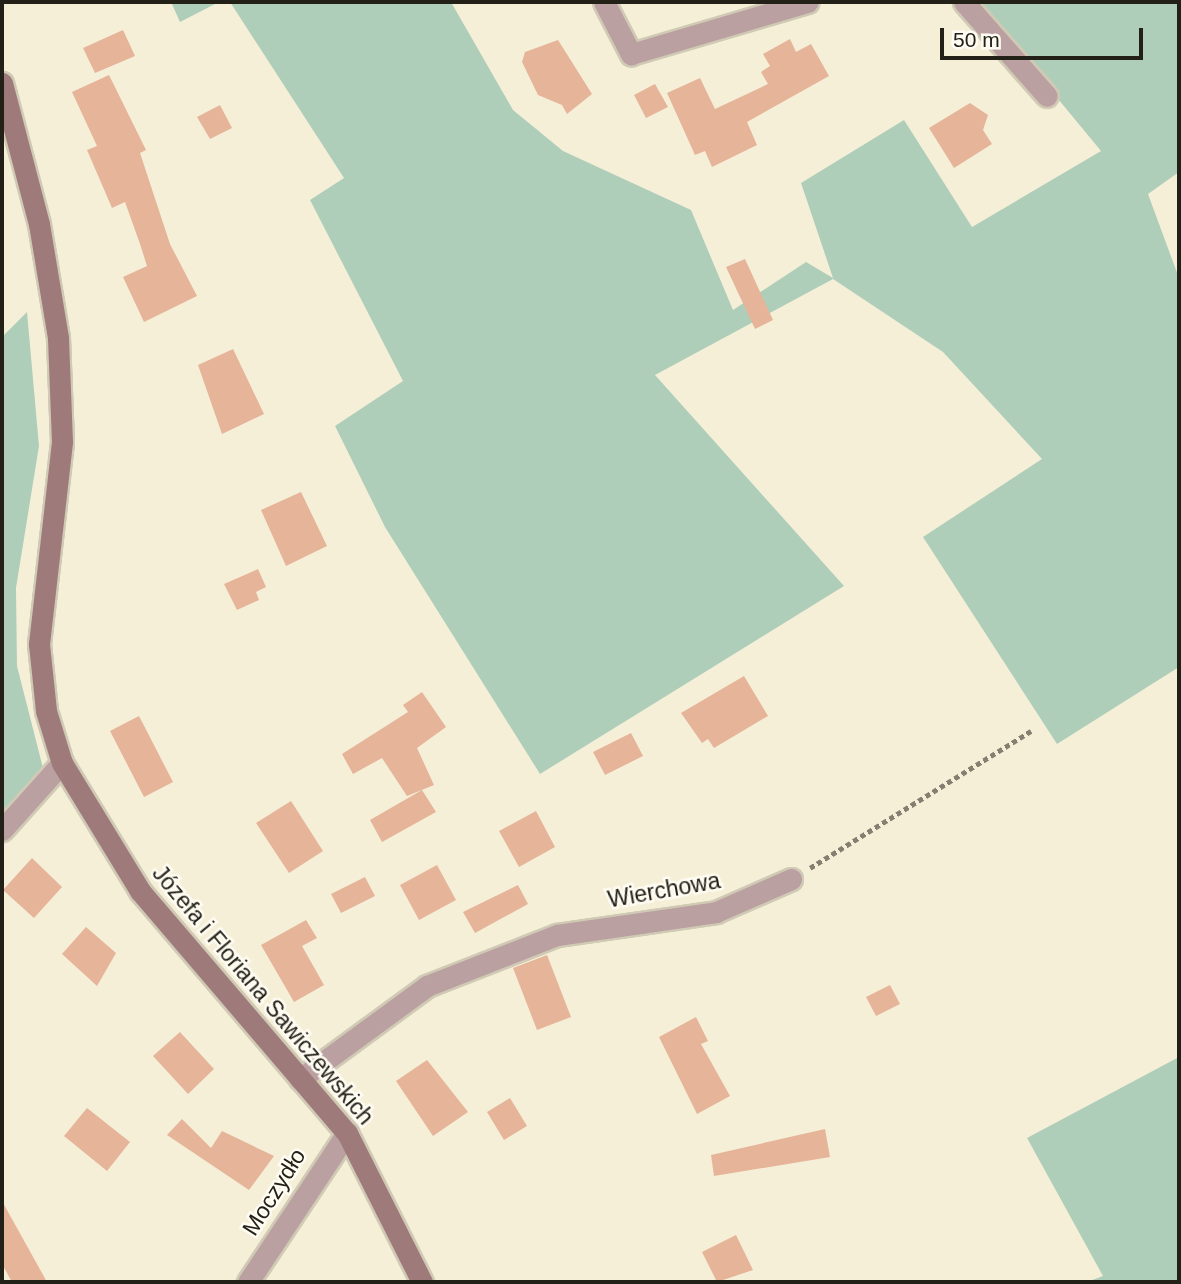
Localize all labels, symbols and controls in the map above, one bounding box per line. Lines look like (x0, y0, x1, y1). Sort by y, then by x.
scale bar (943, 14, 1146, 58)
text: 50 m (953, 28, 1000, 51)
street label: Józefa i Floriana Sawiczewskich (146, 860, 380, 1130)
street label: Wierchowa (606, 867, 722, 913)
street label: Moczydło (237, 1143, 311, 1241)

